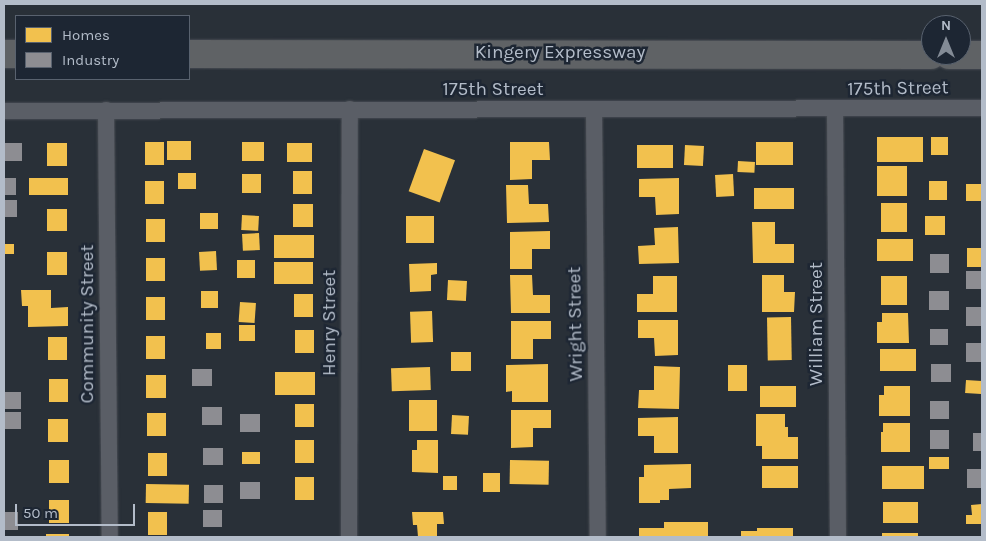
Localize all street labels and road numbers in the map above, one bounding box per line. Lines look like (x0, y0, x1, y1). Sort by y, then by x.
street label: Kingery Expressway (475, 42, 645, 64)
street label: 175th Street (847, 77, 949, 101)
street label: 175th Street (442, 79, 544, 101)
street label: Community Street (77, 245, 99, 403)
street label: William Street (806, 262, 828, 386)
street label: Wright Street (564, 266, 588, 382)
street label: Henry Street (319, 270, 341, 376)

